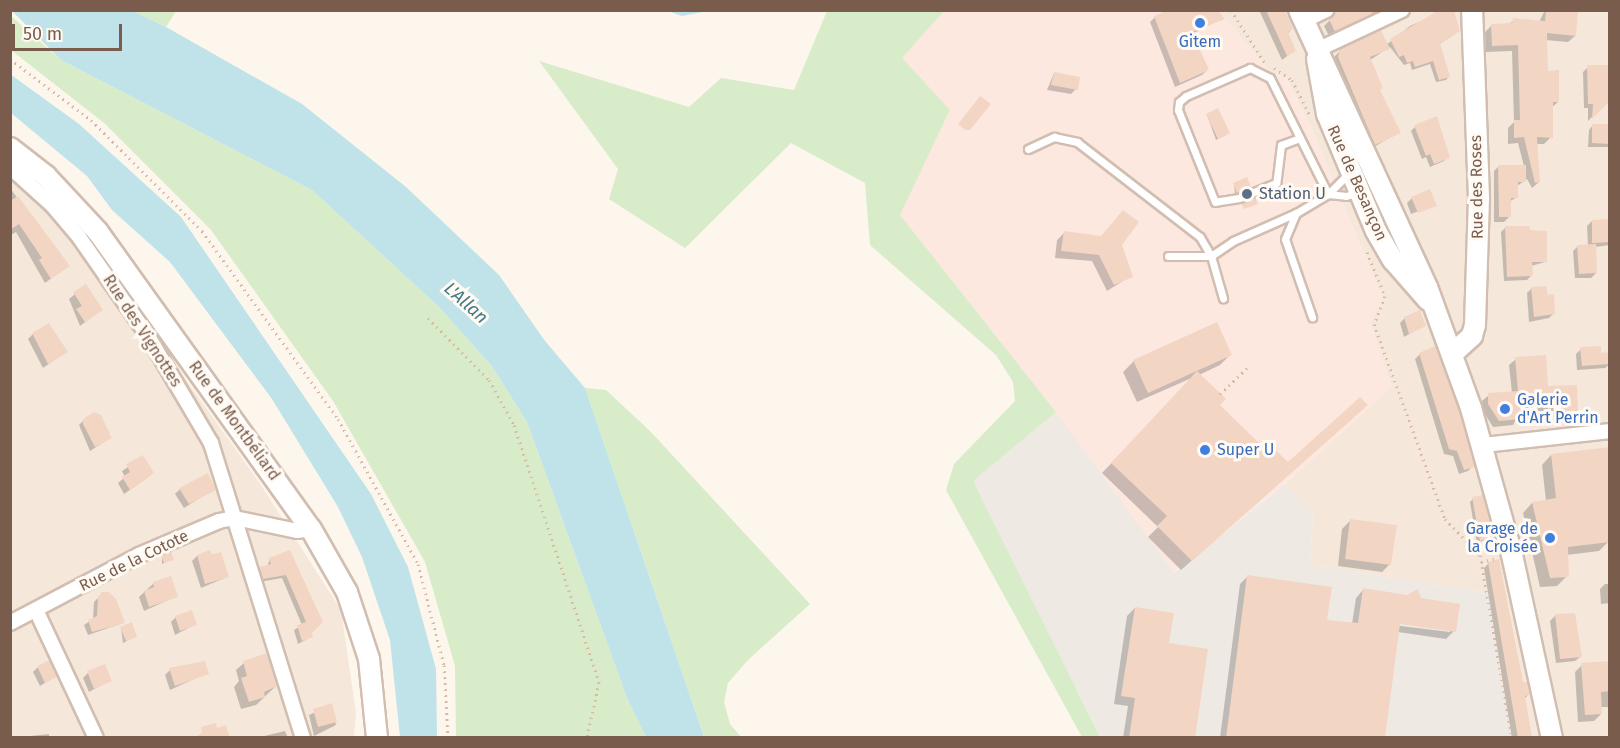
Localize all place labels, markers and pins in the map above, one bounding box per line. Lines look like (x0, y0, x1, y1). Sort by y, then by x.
marker: Gitem (1193, 16, 1207, 30)
place label: Gitem (1179, 32, 1221, 52)
place label: Station U (1259, 184, 1326, 204)
marker: Station U (1240, 187, 1254, 201)
place label: Galerie d'Art Perrin (1517, 390, 1599, 428)
marker: Galerie d'Art Perrin (1498, 402, 1512, 416)
place label: Super U (1217, 440, 1274, 460)
marker: Super U (1198, 443, 1212, 457)
place label: Garage de la Croisée (1466, 519, 1538, 557)
marker: Garage de la Croisée (1543, 531, 1557, 545)

